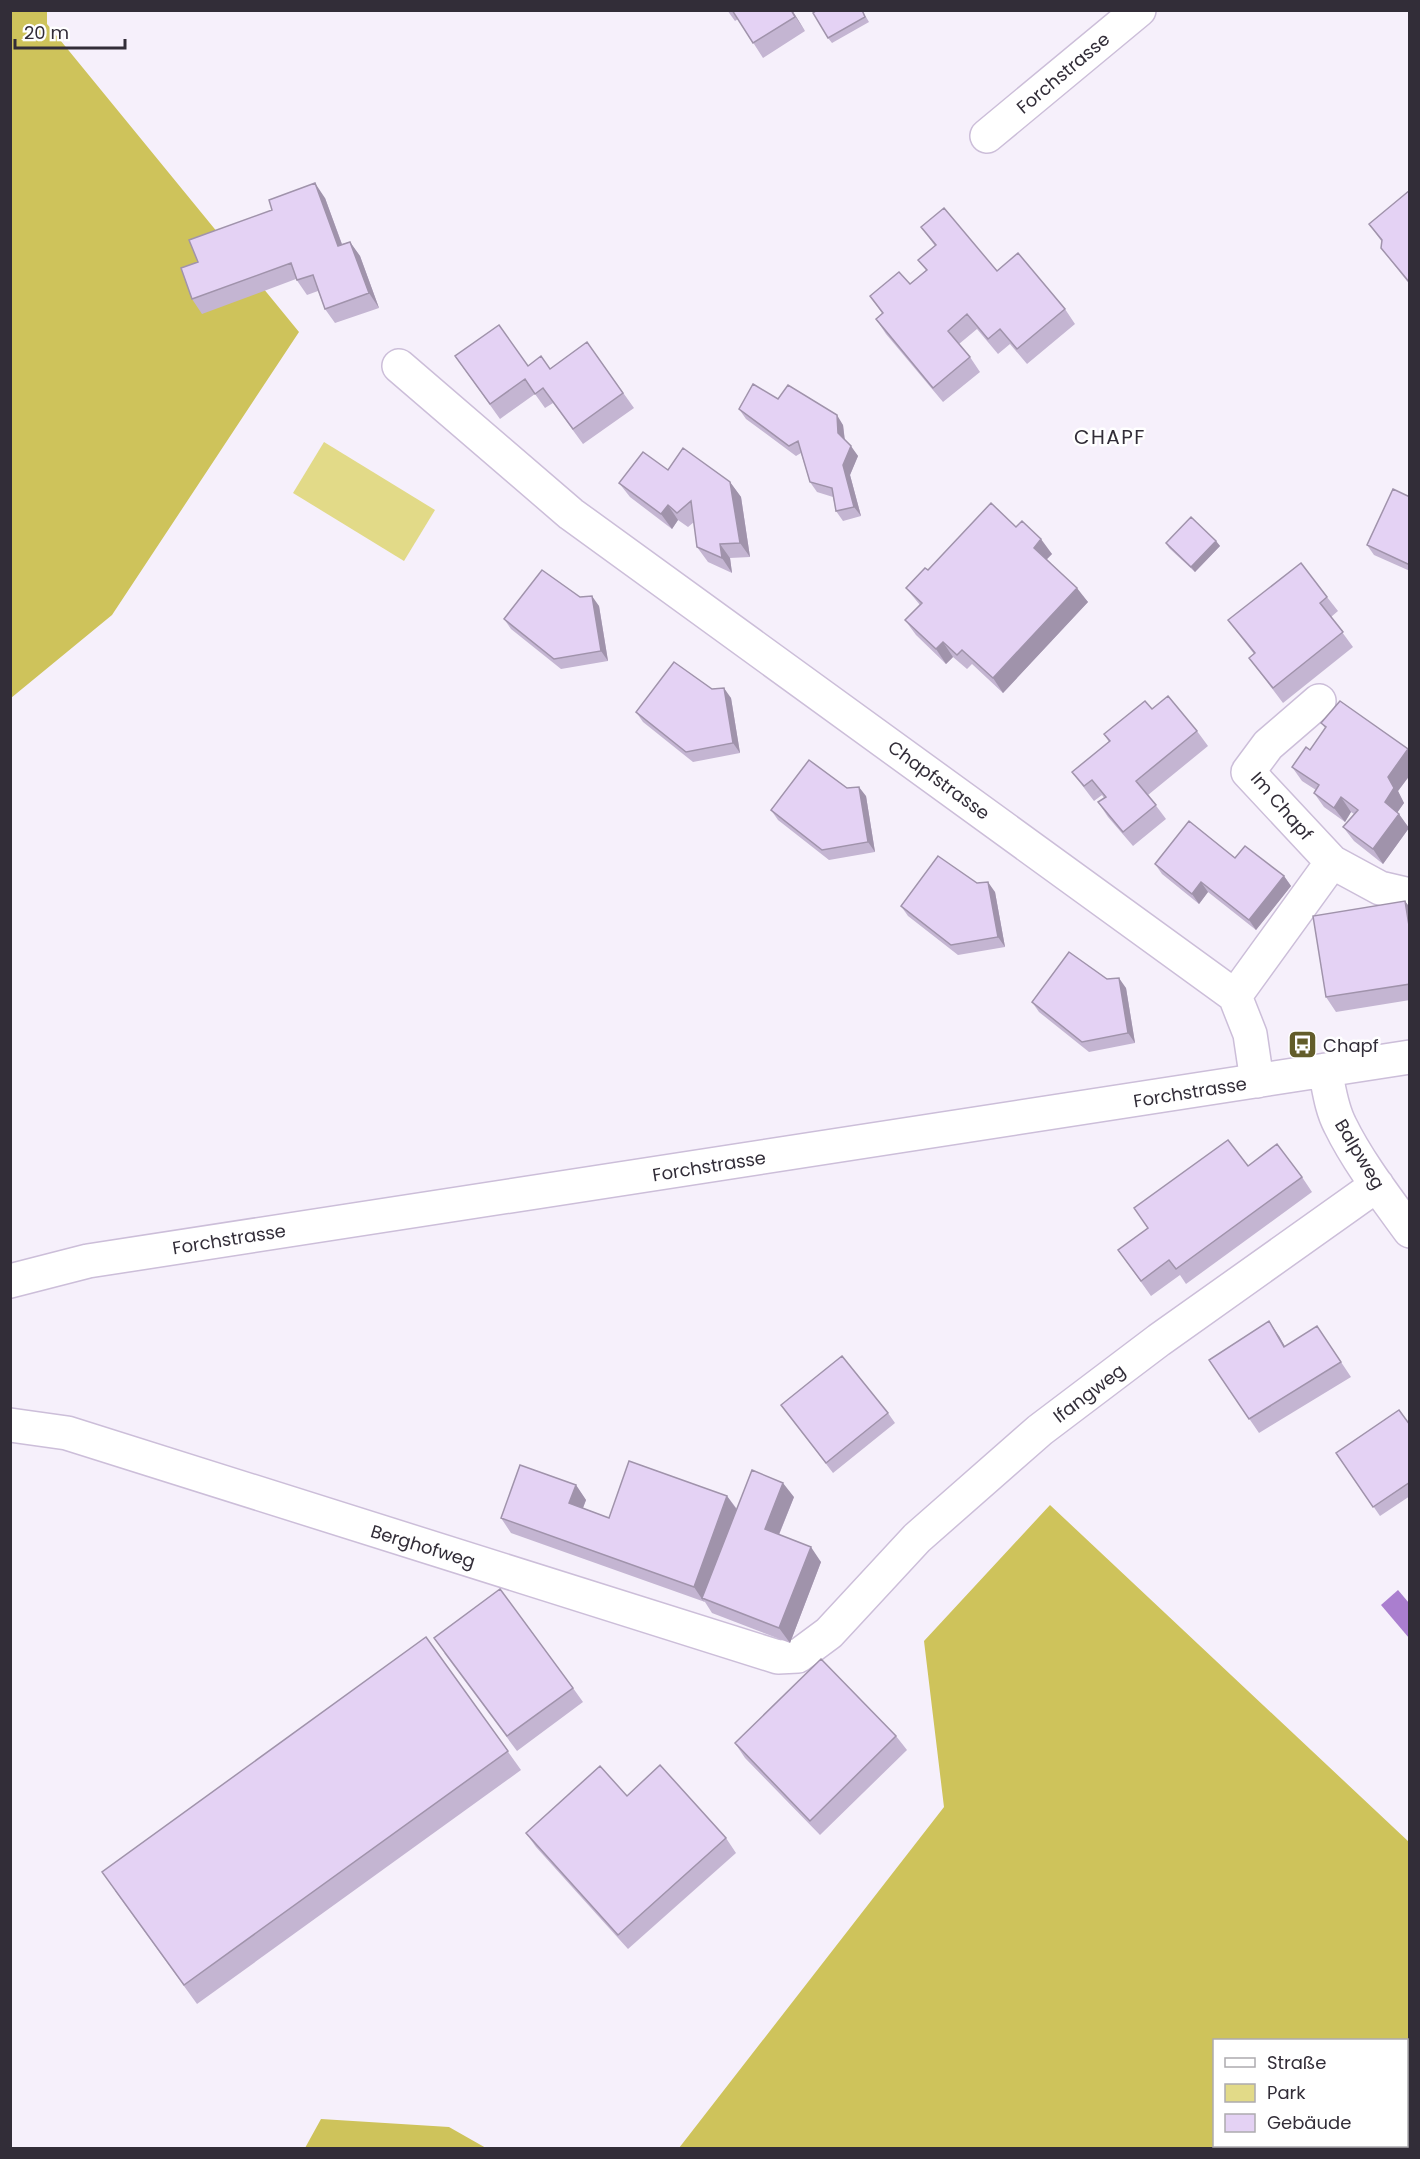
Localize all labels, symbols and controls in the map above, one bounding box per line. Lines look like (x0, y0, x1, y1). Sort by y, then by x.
scale bar (15, 12, 124, 50)
text: 20 m (24, 20, 69, 45)
street label: Forchstrasse (1011, 27, 1115, 119)
district label: CHAPF (1074, 423, 1146, 451)
street label: Chapfstrasse (883, 734, 995, 826)
street label: Im Chapf (1245, 766, 1319, 846)
bus stop icon: Chapf (1286, 1029, 1318, 1061)
place label: Chapf (1323, 1033, 1379, 1058)
street label: Forchstrasse (1131, 1071, 1249, 1113)
street label: Balpweg (1329, 1114, 1391, 1194)
street label: Forchstrasse (650, 1145, 768, 1187)
street label: Forchstrasse (170, 1218, 288, 1260)
street label: Ifangweg (1048, 1358, 1130, 1428)
street label: Berghofweg (368, 1518, 478, 1574)
legend (1213, 2039, 1408, 2147)
text: Straße (1267, 2050, 1326, 2075)
text: Park (1267, 2080, 1306, 2105)
text: Gebäude (1267, 2110, 1351, 2135)

